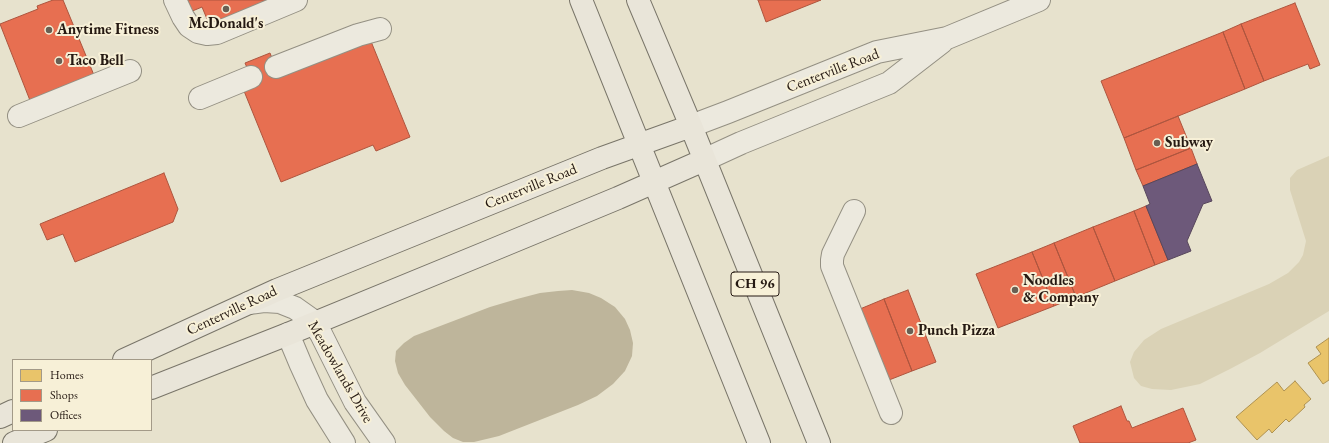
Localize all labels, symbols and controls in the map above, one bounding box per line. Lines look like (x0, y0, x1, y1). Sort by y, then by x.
marker: McDonald's (221, 4, 231, 14)
place label: McDonald's (189, 15, 263, 33)
place label: Anytime Fitness (57, 21, 159, 39)
marker: Anytime Fitness (44, 25, 54, 35)
street label: Centerville Road (784, 45, 882, 97)
place label: Taco Bell (67, 52, 124, 70)
marker: Taco Bell (54, 56, 64, 66)
place label: Subway (1165, 134, 1213, 152)
marker: Subway (1152, 138, 1162, 148)
street label: Centerville Road (482, 160, 580, 214)
road number: CH 96 (731, 272, 779, 296)
place label: Noodles & Company (1023, 272, 1099, 307)
street label: Centerville Road (184, 282, 280, 340)
marker: Noodles & Company (1010, 285, 1020, 295)
street label: Meadowlands Drive (303, 318, 377, 426)
place label: Punch Pizza (918, 322, 995, 340)
marker: Punch Pizza (905, 326, 915, 336)
legend (12, 359, 152, 431)
text: Homes (50, 367, 84, 383)
text: Shops (50, 387, 78, 403)
text: Offices (50, 407, 82, 423)

